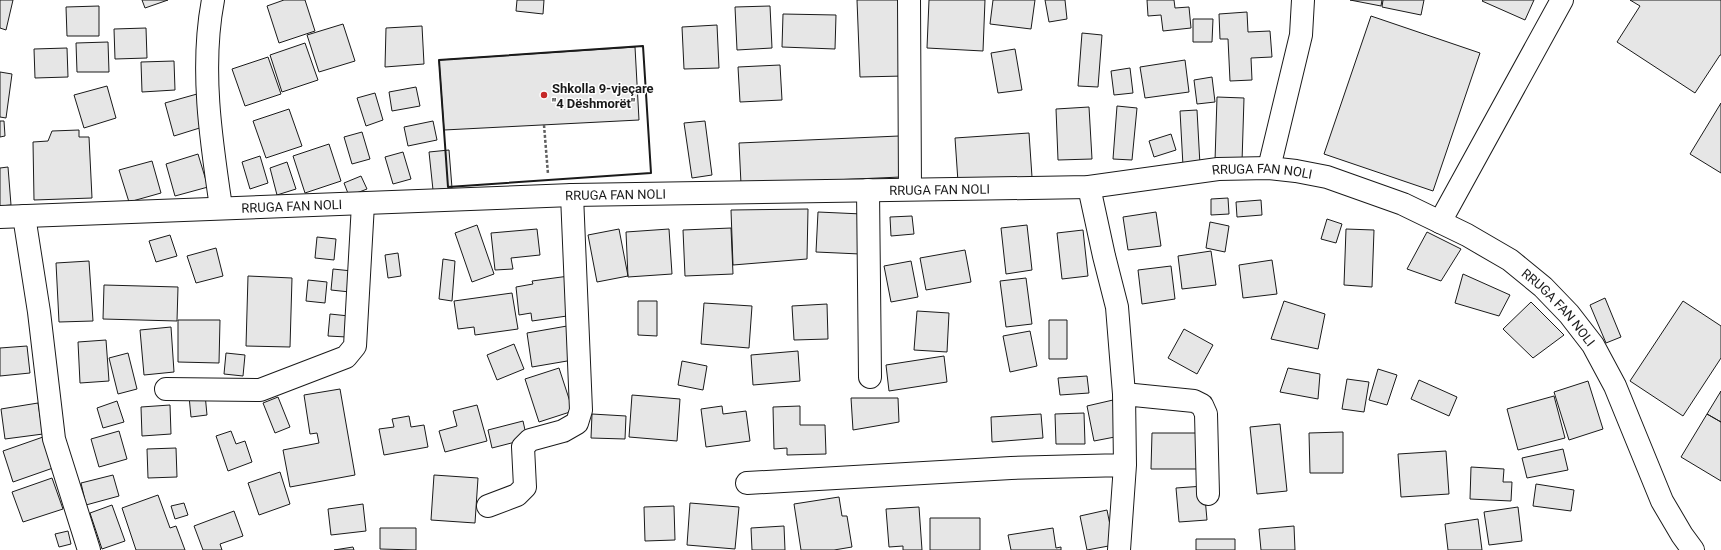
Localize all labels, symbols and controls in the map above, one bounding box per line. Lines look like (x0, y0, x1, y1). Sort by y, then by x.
place label: Shkolla 9-vjeçare "4 Dëshmorët" (552, 81, 654, 111)
marker: Shkolla 9-vjeçare "4 Dëshmorët" (539, 90, 549, 100)
street label: RRUGA FAN NOLI (1211, 160, 1314, 182)
street label: RRUGA FAN NOLI (889, 181, 990, 198)
street label: RRUGA FAN NOLI (565, 186, 666, 203)
street label: RRUGA FAN NOLI (241, 196, 343, 215)
street label: RRUGA FAN NOLI (1519, 265, 1598, 349)

